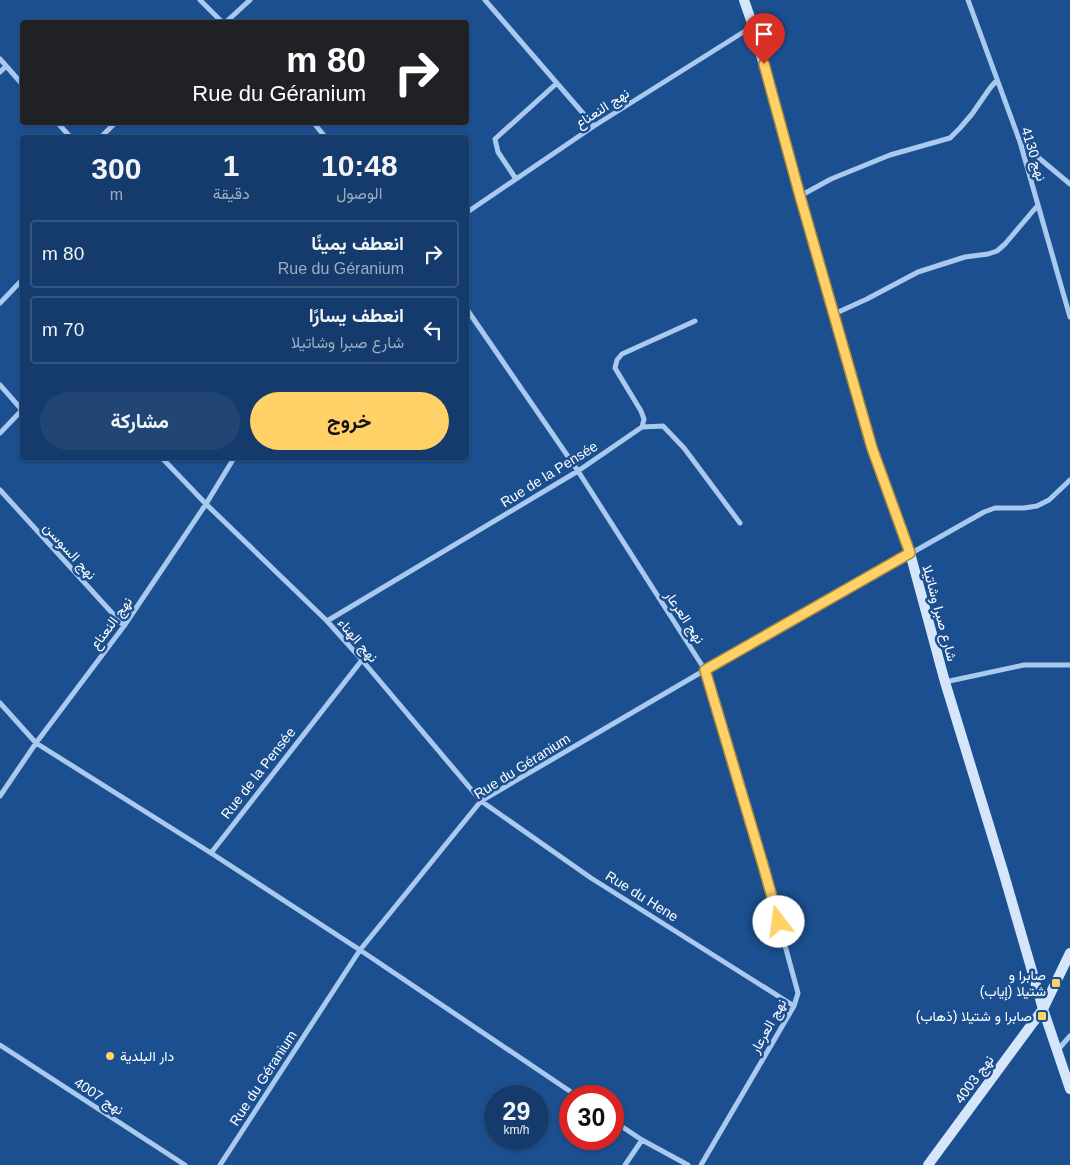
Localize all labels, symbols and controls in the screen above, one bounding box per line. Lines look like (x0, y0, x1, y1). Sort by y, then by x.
pin (743, 13, 785, 64)
icon: arrive (750, 20, 778, 48)
text: 80 m (286, 40, 366, 79)
icon: right (384, 40, 449, 105)
text: Rue du Géranium (192, 81, 366, 106)
street label: نهج النعناع (572, 85, 634, 134)
street label: نهج 4130 (1015, 125, 1050, 184)
text: 1 (223, 149, 240, 182)
text: 10:48 (321, 149, 398, 182)
text: 300 (91, 152, 141, 185)
text: دقيقة (213, 185, 250, 202)
text: الوصول (336, 185, 382, 202)
text: m (110, 186, 123, 203)
text: انعطف يمينًا (311, 233, 404, 254)
icon: right (419, 240, 447, 268)
text: 80 m (42, 243, 84, 264)
text: Rue du Géranium (278, 260, 404, 277)
text: انعطف يسارًا (309, 305, 404, 326)
icon: left (419, 316, 447, 344)
text: 70 m (42, 319, 84, 340)
text: شارع صبرا وشاتيلا (291, 334, 404, 351)
button: مشاركة (40, 392, 240, 450)
button: خروج (250, 392, 449, 450)
street label: Rue de la Pensée (498, 438, 601, 510)
street label: نهج السوسن (38, 519, 100, 585)
street label: شارع صبرا وشاتيلا (917, 563, 961, 664)
street label: نهج العرعار (659, 587, 708, 648)
street label: نهج النعناع (87, 594, 138, 654)
street label: نهج الهناء (332, 615, 381, 667)
street label: Rue de la Pensée (217, 724, 299, 822)
street label: Rue du Géranium (471, 730, 573, 802)
street label: Rue du Hene (603, 867, 681, 925)
position arrow (752, 895, 804, 947)
place label: صابرا و شتيلا (إياب) (980, 967, 1046, 1001)
marker: صابرا و شتيلا (إياب) (1050, 977, 1062, 989)
street label: نهج العرعار (746, 996, 792, 1058)
place label: صابرا و شتيلا (ذهاب) (916, 1008, 1032, 1025)
marker: صابرا و شتيلا (ذهاب) (1036, 1010, 1048, 1022)
street label: Rue du Géranium (226, 1027, 300, 1129)
place label: دار البلدية (120, 1048, 175, 1065)
marker: دار البلدية (104, 1050, 116, 1062)
street label: نهج 4003 (951, 1052, 999, 1108)
street label: نهج 4007 (70, 1074, 127, 1120)
speed limit sign: 30 (559, 1085, 624, 1150)
text: 29 (503, 1097, 530, 1125)
text: km/h (503, 1123, 530, 1137)

